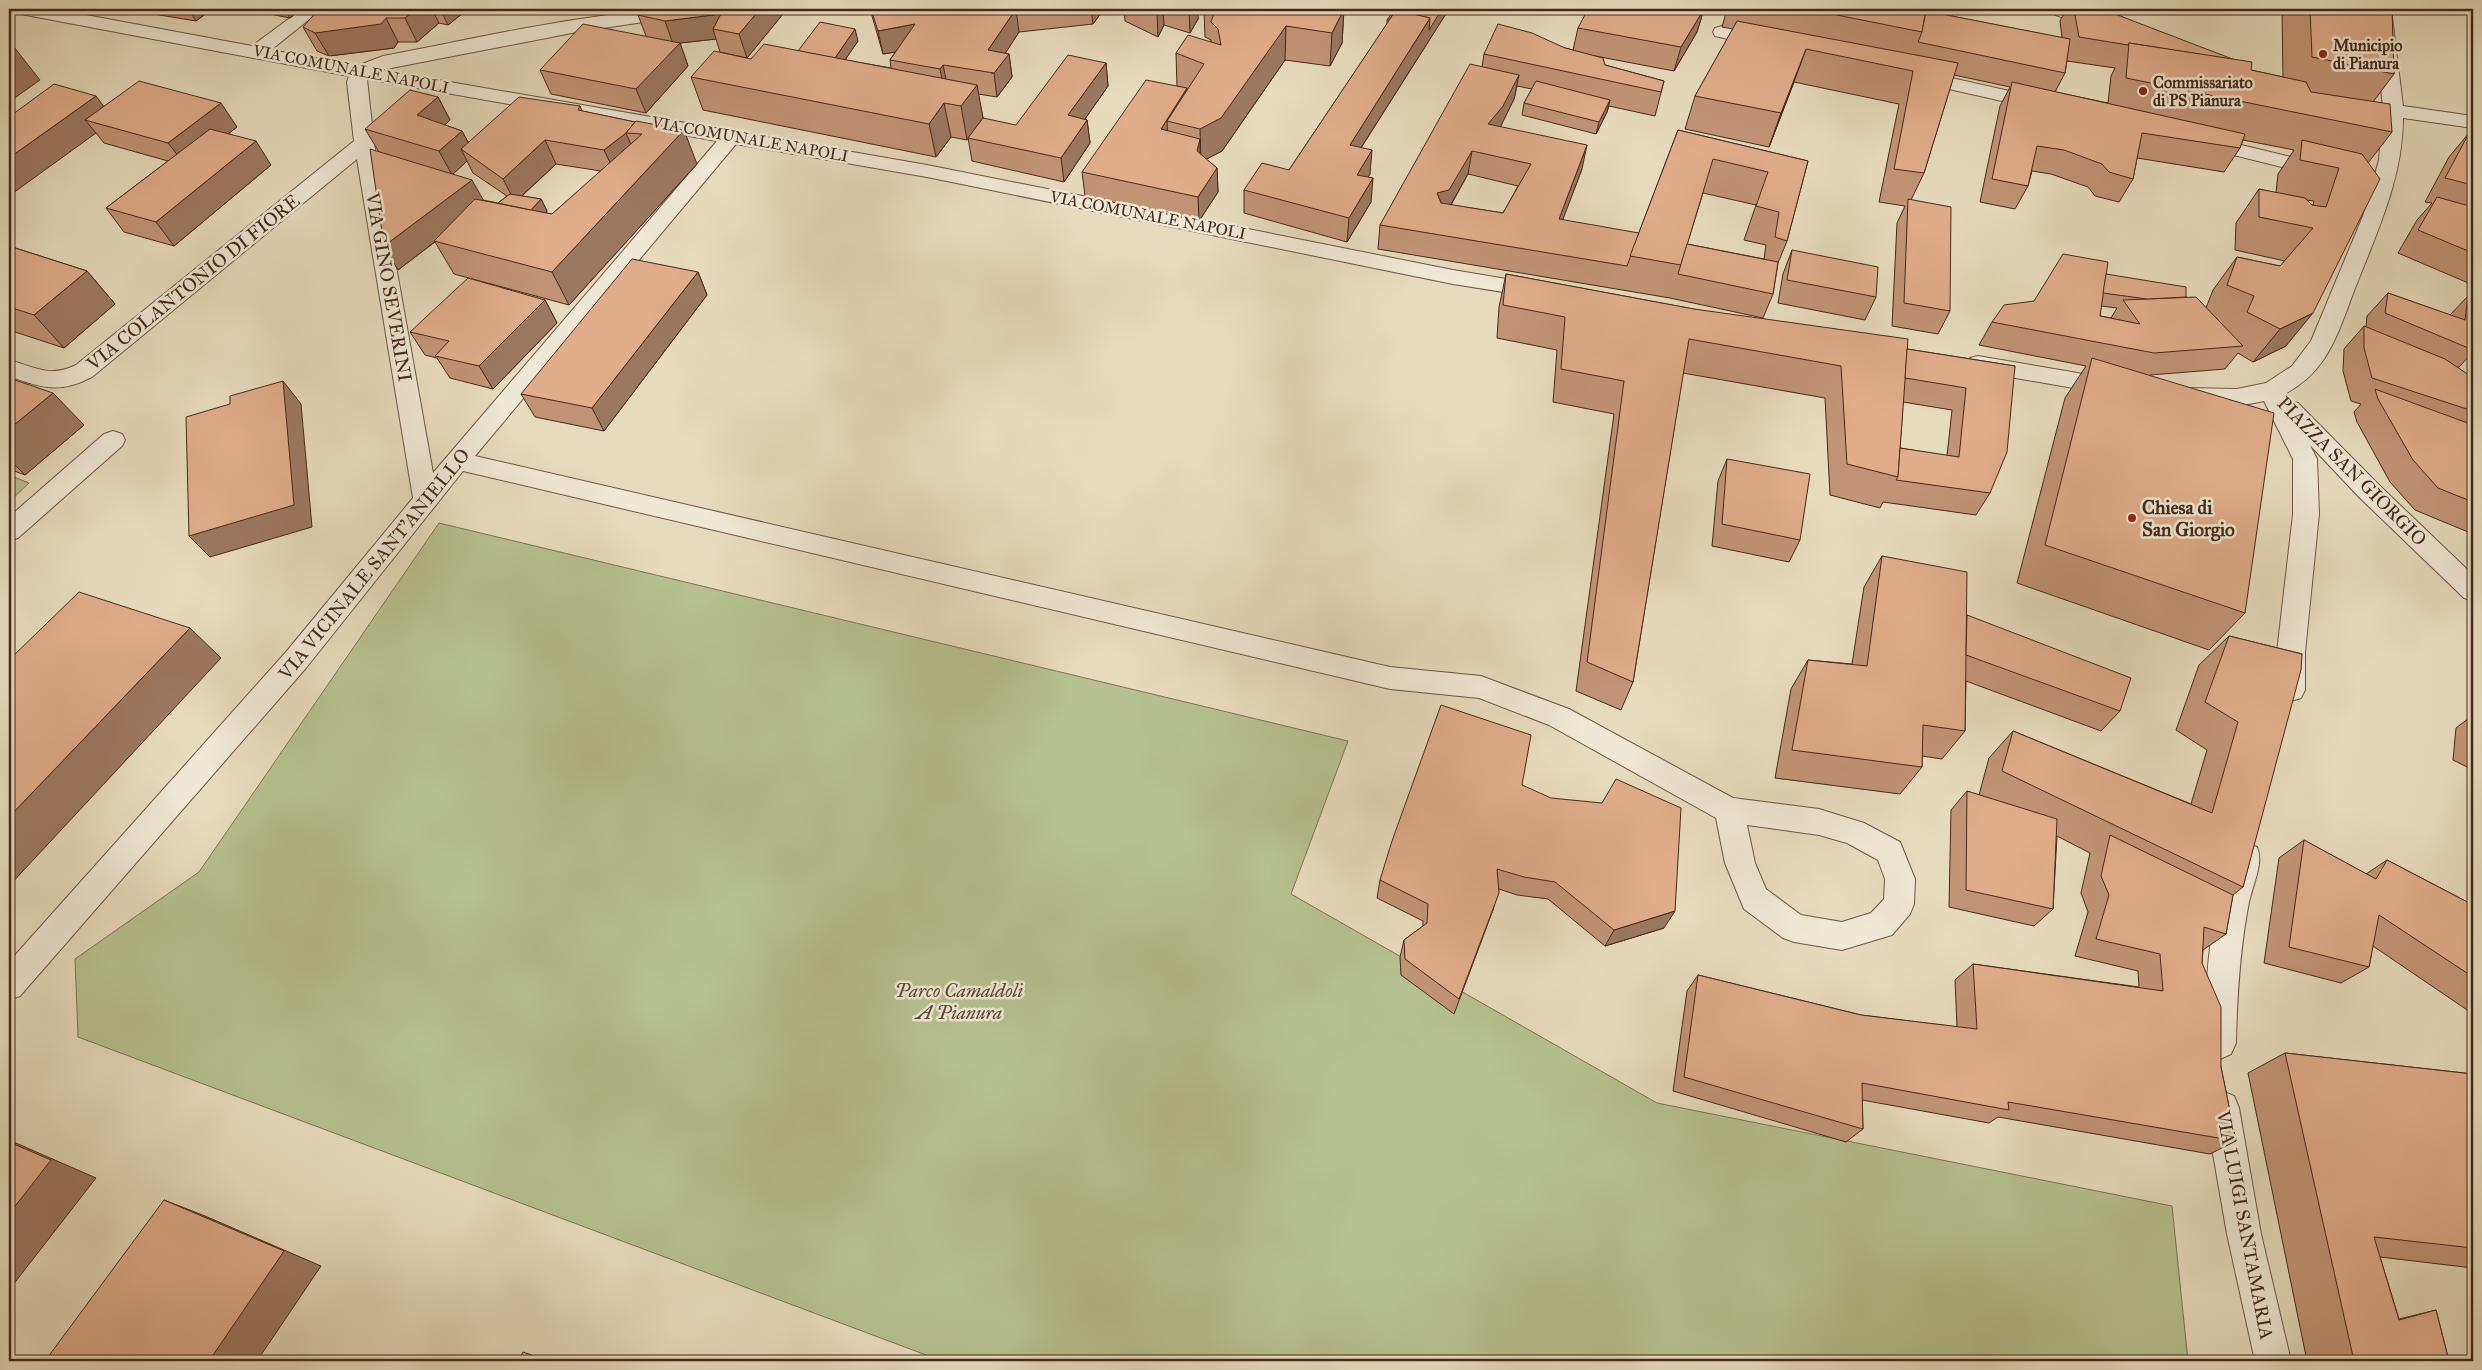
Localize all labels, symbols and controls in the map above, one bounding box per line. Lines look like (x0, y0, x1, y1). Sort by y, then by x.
place label: Municipio di Pianura (2333, 36, 2403, 73)
street label: VIA COMUNALE NAPOLI (250, 40, 451, 97)
marker: Municipio di Pianura (2317, 48, 2329, 60)
place label: Commissariato di PS Pianura (2153, 73, 2253, 110)
marker: Commissariato di PS Pianura (2137, 85, 2149, 97)
street label: VIA COMUNALE NAPOLI (649, 112, 850, 166)
street label: VIA COMUNALE NAPOLI (1047, 186, 1248, 243)
street label: VIA COLANTONIO DI FIORE (81, 189, 304, 376)
street label: VIA GINO SEVERINI (361, 190, 417, 383)
street label: PIAZZA SAN GIORGIO (2273, 392, 2431, 550)
street label: VIA VICINALE SANT'ANIELLO (273, 444, 474, 685)
place label: Chiesa di San Giorgio (2142, 496, 2235, 542)
marker: Chiesa di San Giorgio (2126, 512, 2138, 524)
park label: Parco Camaldoli A Pianura (895, 979, 1023, 1024)
street label: VIA LUIGI SANTAMARIA (2211, 1108, 2279, 1342)

